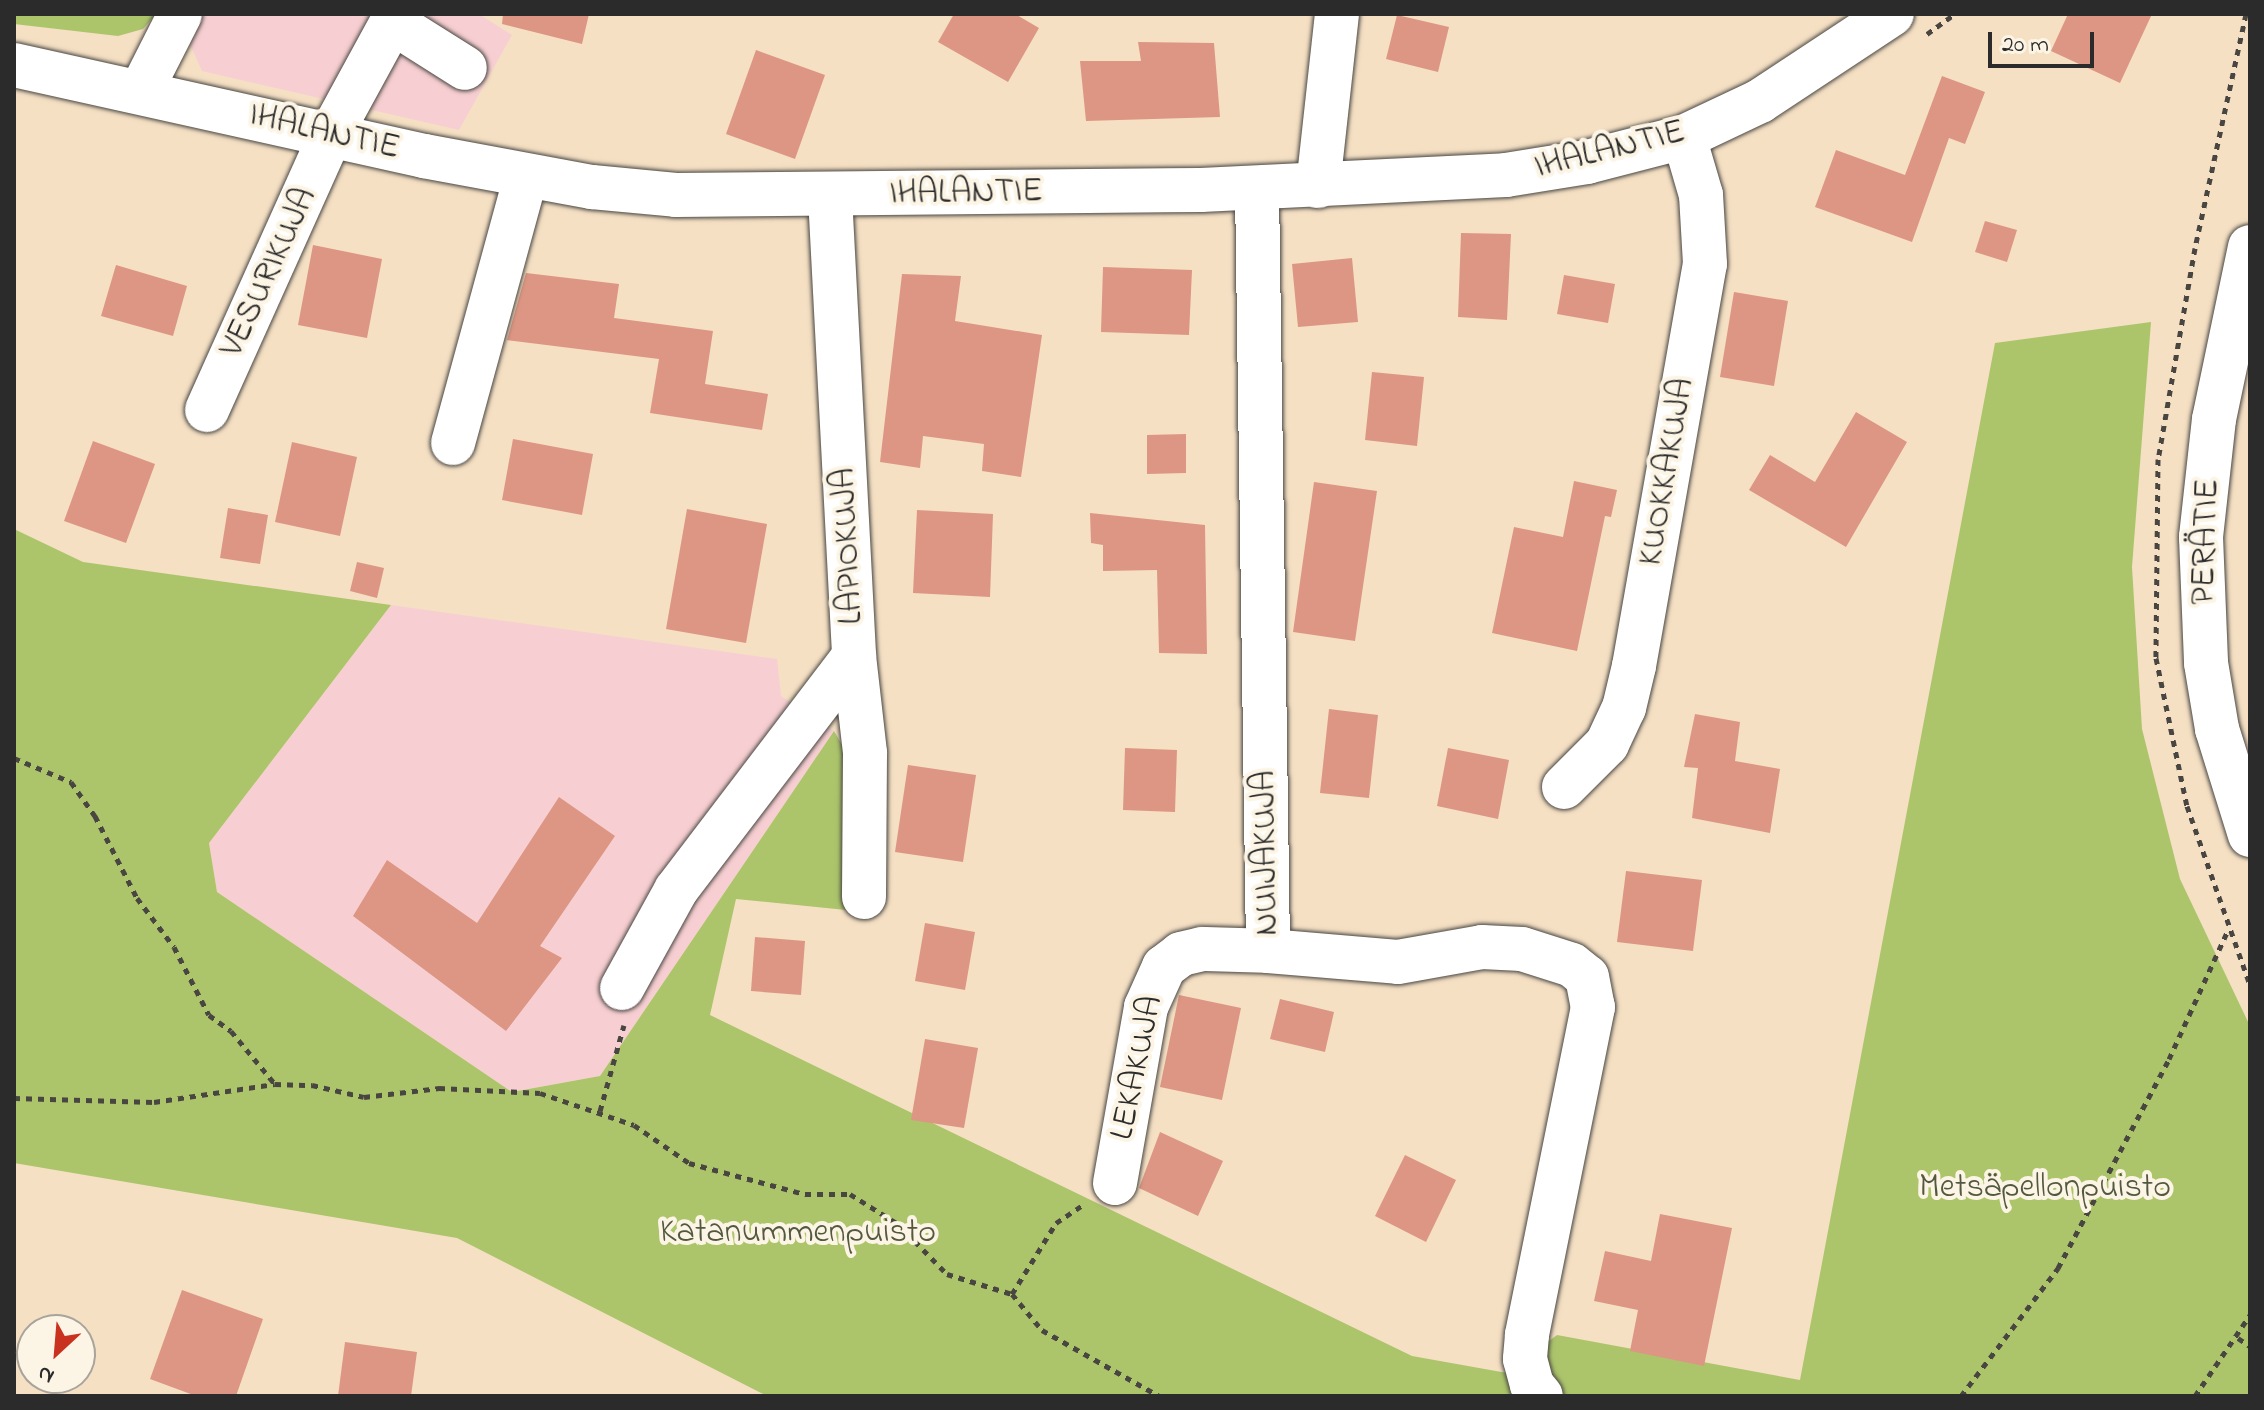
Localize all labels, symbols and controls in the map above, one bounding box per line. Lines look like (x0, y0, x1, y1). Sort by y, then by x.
scale bar (1992, 16, 2098, 66)
text: 20 m (2002, 28, 2049, 63)
street label: IHALANTIE (245, 96, 403, 170)
street label: IHALANTIE (1531, 113, 1689, 189)
street label: IHALANTIE (889, 172, 1043, 216)
street label: VESURIKUJA (213, 182, 327, 364)
street label: KUOKKAKUJA (1631, 375, 1705, 569)
street label: LAPIOKUJA (825, 467, 873, 625)
street label: PERÄTIE (2184, 478, 2230, 606)
street label: NUIJAKUJA (1245, 770, 1289, 936)
street label: LEKAKUJA (1103, 992, 1173, 1144)
park label: Metsäpellonpuisto (1919, 1169, 2171, 1209)
park label: Katanummenpuisto (660, 1214, 936, 1254)
north arrow (16, 1314, 96, 1394)
text: N (33, 1356, 60, 1391)

